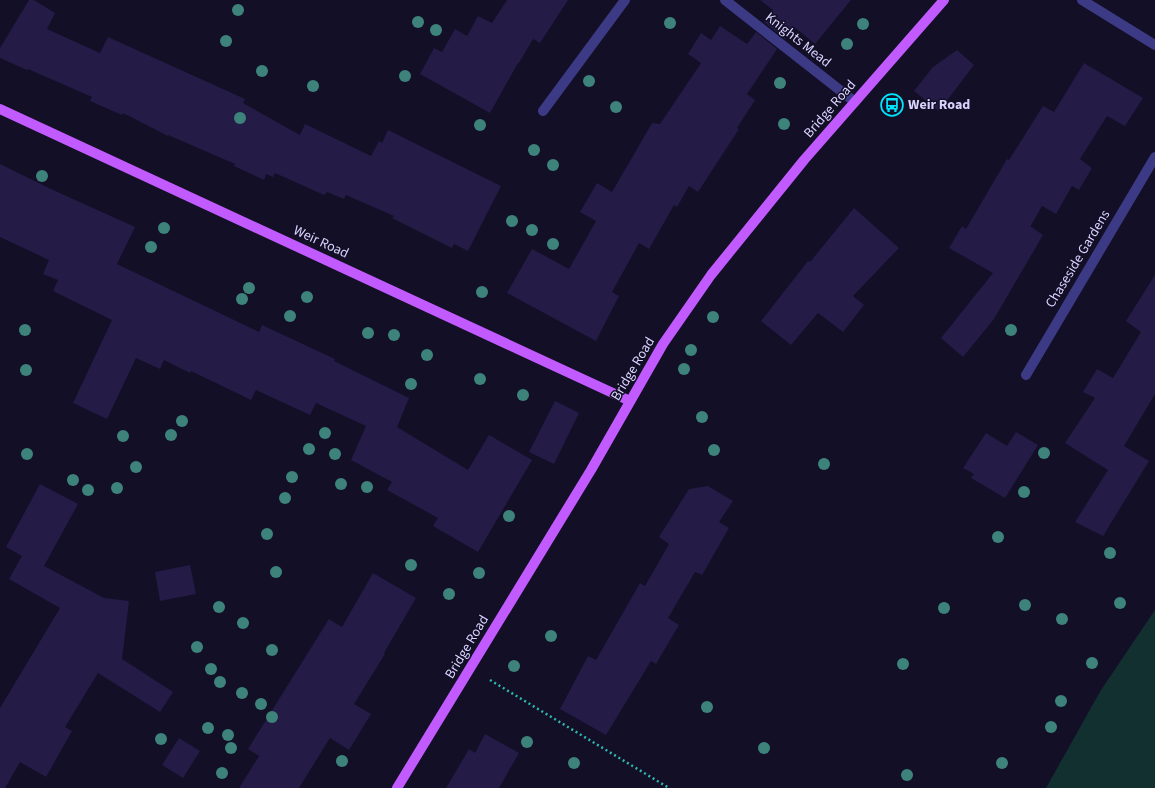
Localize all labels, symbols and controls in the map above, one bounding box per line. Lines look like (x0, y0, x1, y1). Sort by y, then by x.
street label: Knights Mead (761, 8, 835, 72)
street label: Bridge Road (799, 76, 861, 142)
bus stop icon: Weir Road (879, 92, 905, 118)
place label: Weir Road (908, 95, 970, 115)
street label: Chaseside Gardens (1041, 206, 1115, 312)
street label: Weir Road (290, 220, 352, 264)
street label: Bridge Road (606, 333, 660, 405)
street label: Bridge Road (440, 611, 494, 683)

